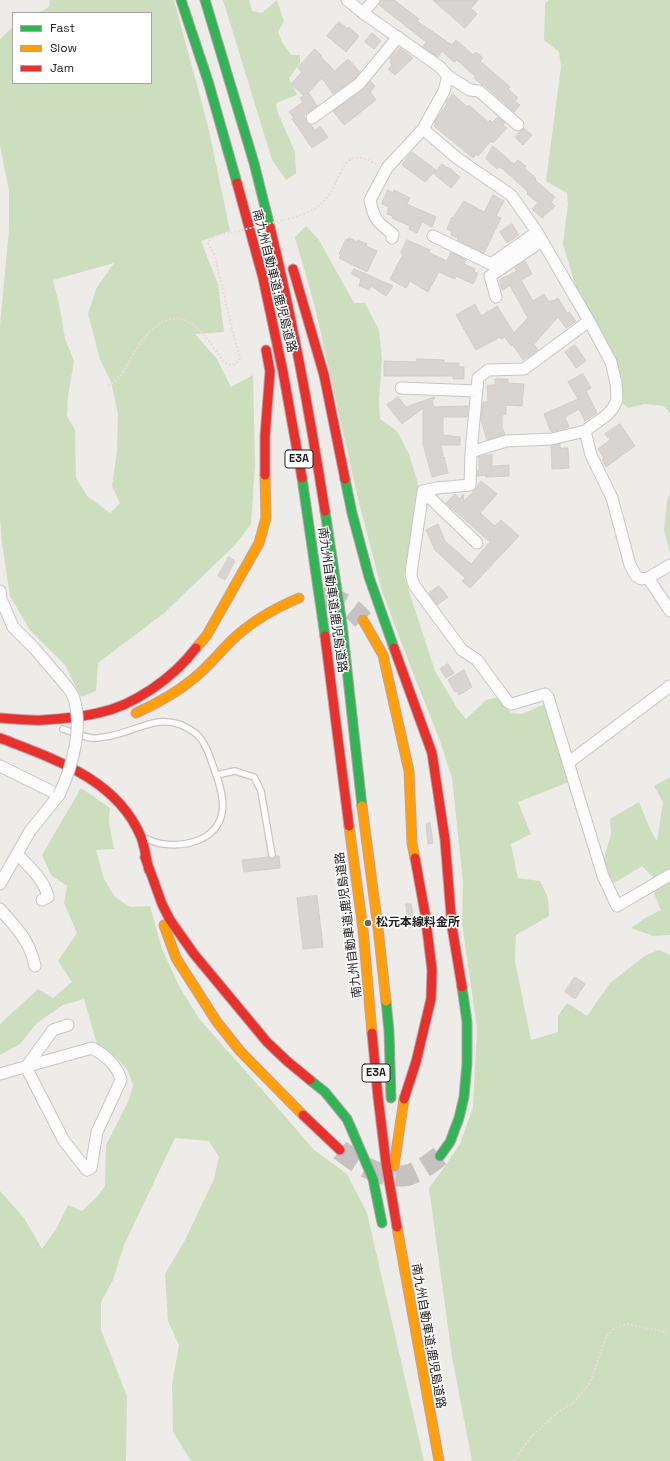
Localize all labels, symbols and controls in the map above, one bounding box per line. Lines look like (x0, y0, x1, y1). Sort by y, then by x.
legend (12, 12, 152, 84)
text: Fast (50, 20, 75, 36)
text: Slow (50, 40, 77, 56)
text: Jam (50, 60, 74, 76)
street label: 南九州自動車道;鹿児島道路 (249, 208, 299, 354)
road number: E3A (285, 450, 313, 468)
street label: 南九州自動車道;鹿児島道路 (315, 526, 349, 674)
street label: 南九州自動車道;鹿児島道路 (333, 851, 365, 999)
place label: 松元本線料金所 (376, 916, 460, 930)
marker: 松元本線料金所 (363, 918, 373, 928)
road number: E3A (362, 1064, 390, 1082)
street label: 南九州自動車道;鹿児島道路 (408, 1262, 448, 1410)

